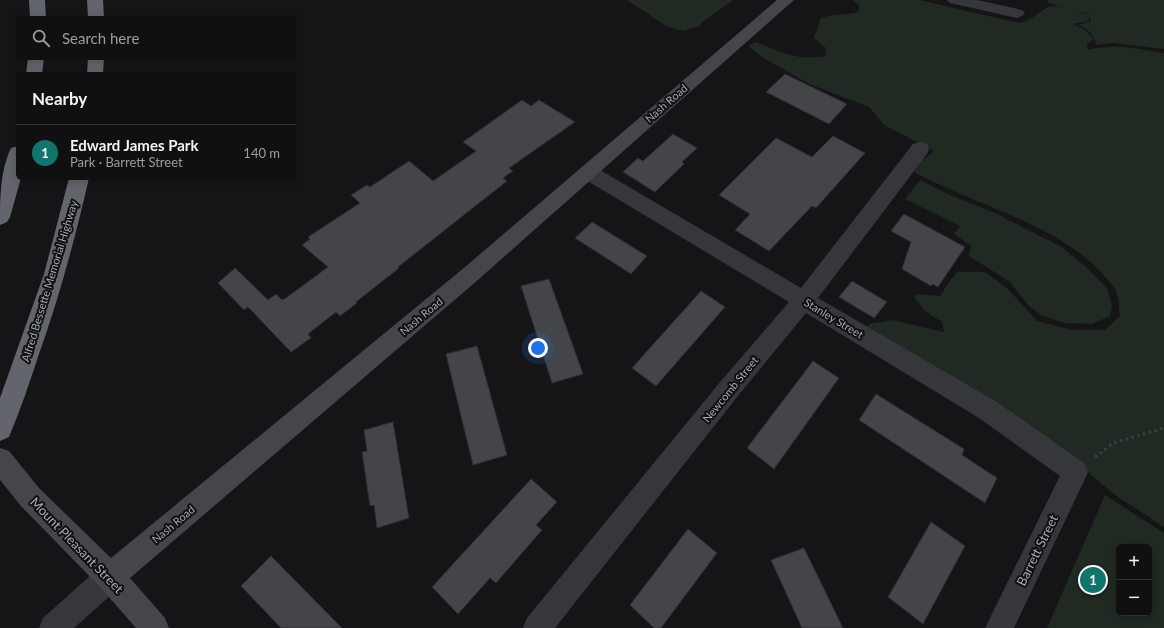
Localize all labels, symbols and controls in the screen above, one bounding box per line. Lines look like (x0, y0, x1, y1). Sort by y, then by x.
search box (16, 16, 296, 60)
icon: search (30, 27, 52, 49)
text: Search here (62, 29, 139, 47)
street label: Nash Road (642, 81, 690, 125)
text: Nearby (32, 88, 87, 109)
text: Edward James Park (70, 136, 198, 154)
text: 1 (41, 145, 49, 161)
text: 140 m (243, 145, 280, 161)
text: Park · Barrett Street (70, 154, 183, 170)
street label: Alfred Bessette Memorial Highway (18, 199, 80, 363)
street label: Nash Road (397, 294, 445, 338)
street label: Stanley Street (802, 295, 866, 341)
your location (528, 338, 548, 358)
street label: Newcomb Street (699, 353, 761, 425)
street label: Mount Pleasant Street (27, 494, 127, 597)
street label: Nash Road (149, 502, 197, 546)
street label: Barrett Street (1013, 511, 1061, 588)
map controls (1116, 544, 1152, 616)
button: + (1116, 544, 1152, 580)
pin: 1 (1080, 565, 1106, 595)
button: − (1116, 580, 1152, 616)

